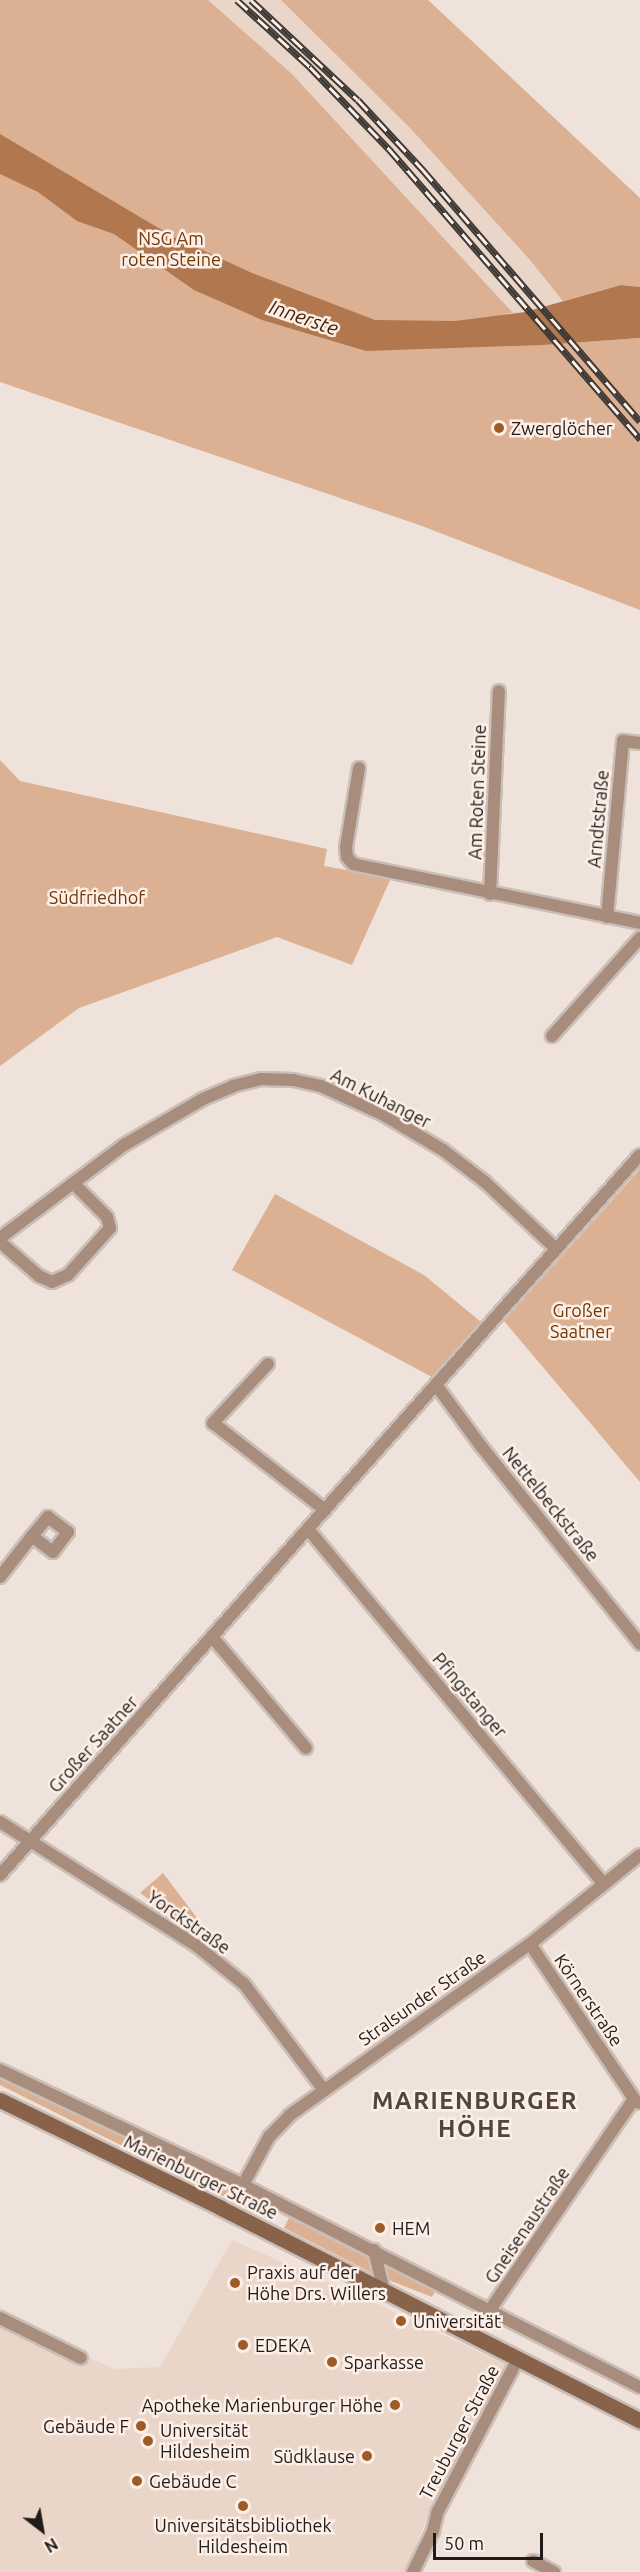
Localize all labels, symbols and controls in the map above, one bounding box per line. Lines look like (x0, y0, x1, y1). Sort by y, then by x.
park label: NSG Am roten Steine (121, 228, 221, 270)
water label: Innerste (266, 294, 342, 340)
place label: Zwerglöcher (511, 417, 613, 439)
marker: Zwerglöcher (492, 421, 506, 435)
street label: Am Roten Steine (464, 724, 490, 860)
street label: Arndtstraße (583, 769, 613, 869)
park label: Südfriedhof (49, 886, 145, 908)
street label: Am Kuhanger (327, 1064, 435, 1132)
park label: Großer Saatner (550, 1300, 612, 1342)
street label: Nettelbeckstraße (498, 1442, 604, 1566)
street label: Pfingstanger (428, 1648, 512, 1742)
street label: Großer Saatner (44, 1691, 142, 1797)
street label: Yorckstraße (143, 1886, 235, 1958)
street label: Stralsunder Straße (354, 1946, 490, 2050)
street label: Körnerstraße (550, 1950, 628, 2050)
district label: MARIENBURGER HÖHE (372, 2087, 578, 2143)
street label: Marienburger Straße (121, 2130, 281, 2224)
street label: Gneisenaustraße (480, 2163, 574, 2287)
place label: HEM (392, 2217, 430, 2239)
marker: HEM (373, 2221, 387, 2235)
place label: Praxis auf der Höhe Drs. Willers (247, 2262, 386, 2304)
marker: Praxis auf der Höhe Drs. Willers (228, 2276, 242, 2290)
place label: Universität (413, 2310, 501, 2332)
marker: Universität (394, 2314, 408, 2328)
place label: EDEKA (255, 2334, 311, 2356)
marker: EDEKA (236, 2338, 250, 2352)
place label: Sparkasse (344, 2351, 424, 2373)
marker: Sparkasse (325, 2355, 339, 2369)
street label: Treuburger Straße (415, 2361, 503, 2503)
place label: Apotheke Marienburger Höhe (142, 2394, 383, 2416)
marker: Apotheke Marienburger Höhe (388, 2398, 402, 2412)
place label: Gebäude F (43, 2415, 129, 2437)
marker: Gebäude F (134, 2419, 148, 2433)
place label: Universität Hildesheim (160, 2420, 250, 2462)
marker: Universität Hildesheim (141, 2434, 155, 2448)
place label: Südklause (274, 2445, 355, 2467)
marker: Südklause (360, 2449, 374, 2463)
place label: Gebäude C (149, 2470, 237, 2492)
marker: Gebäude C (130, 2474, 144, 2488)
marker: Universitätsbibliothek Hildesheim (236, 2499, 250, 2513)
north arrow (12, 2500, 72, 2560)
place label: Universitätsbibliothek Hildesheim (154, 2515, 332, 2558)
scale bar (436, 2521, 546, 2559)
text: 50 m (444, 2533, 484, 2553)
text: N (42, 2535, 61, 2556)

